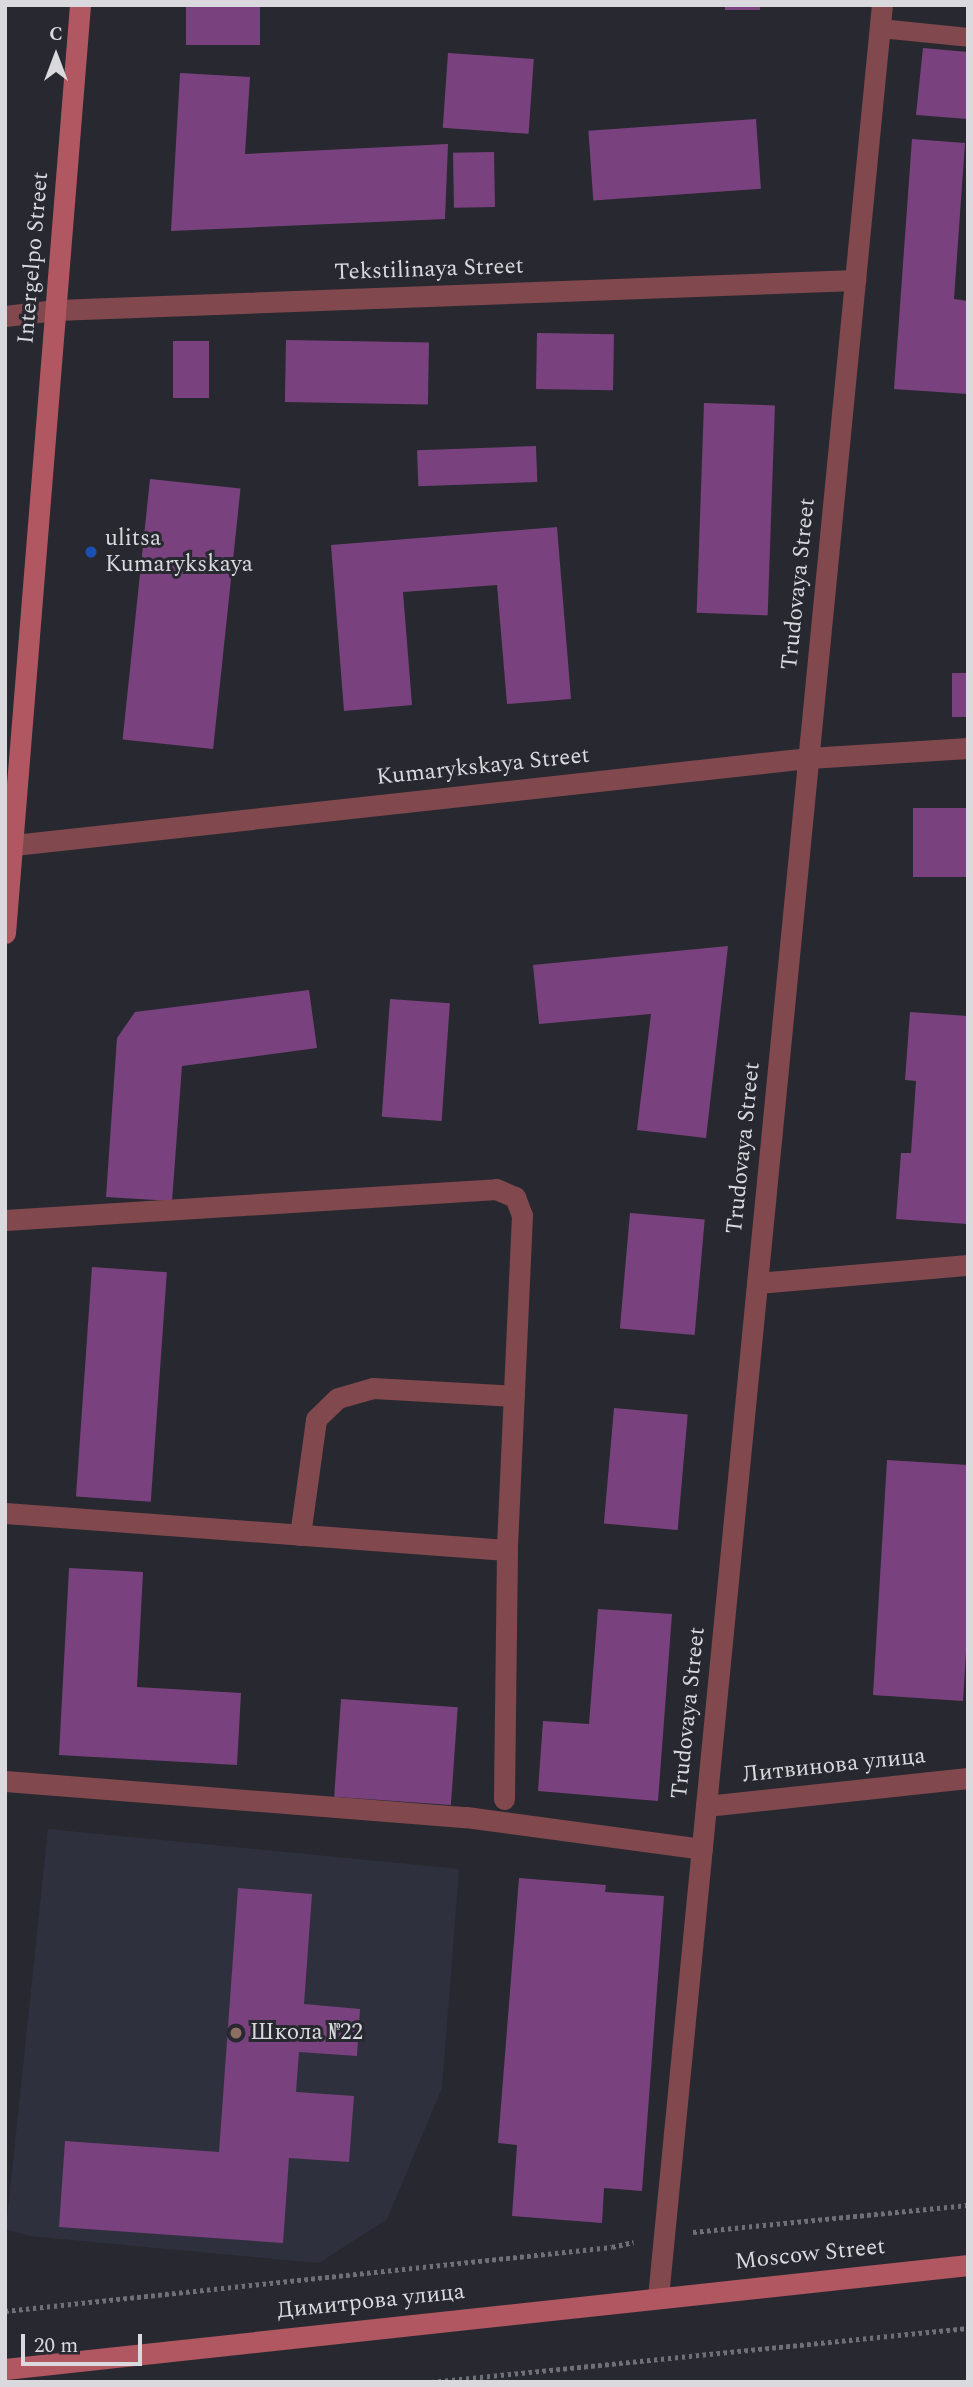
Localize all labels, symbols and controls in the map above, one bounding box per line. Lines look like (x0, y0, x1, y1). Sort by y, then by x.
text: С (49, 20, 63, 49)
north arrow (21, 21, 91, 91)
street label: Intergelpo Street (13, 171, 55, 345)
street label: Tekstilinaya Street (334, 253, 524, 287)
street label: Trudovaya Street (776, 497, 822, 671)
place label: ulitsa Kumarykskaya (105, 525, 253, 579)
marker: ulitsa Kumarykskaya (83, 544, 99, 560)
street label: Kumarykskaya Street (375, 742, 591, 792)
street label: Trudovaya Street (721, 1061, 767, 1235)
street label: Trudovaya Street (666, 1626, 712, 1800)
street label: Литвинова улица (741, 1743, 927, 1789)
place label: Школа №22 (250, 2019, 363, 2047)
marker: Школа №22 (228, 2025, 244, 2041)
street label: Moscow Street (733, 2233, 887, 2277)
street label: Димитрова улица (276, 2278, 466, 2326)
scale bar (24, 2320, 145, 2364)
text: 20 m (34, 2330, 78, 2362)

